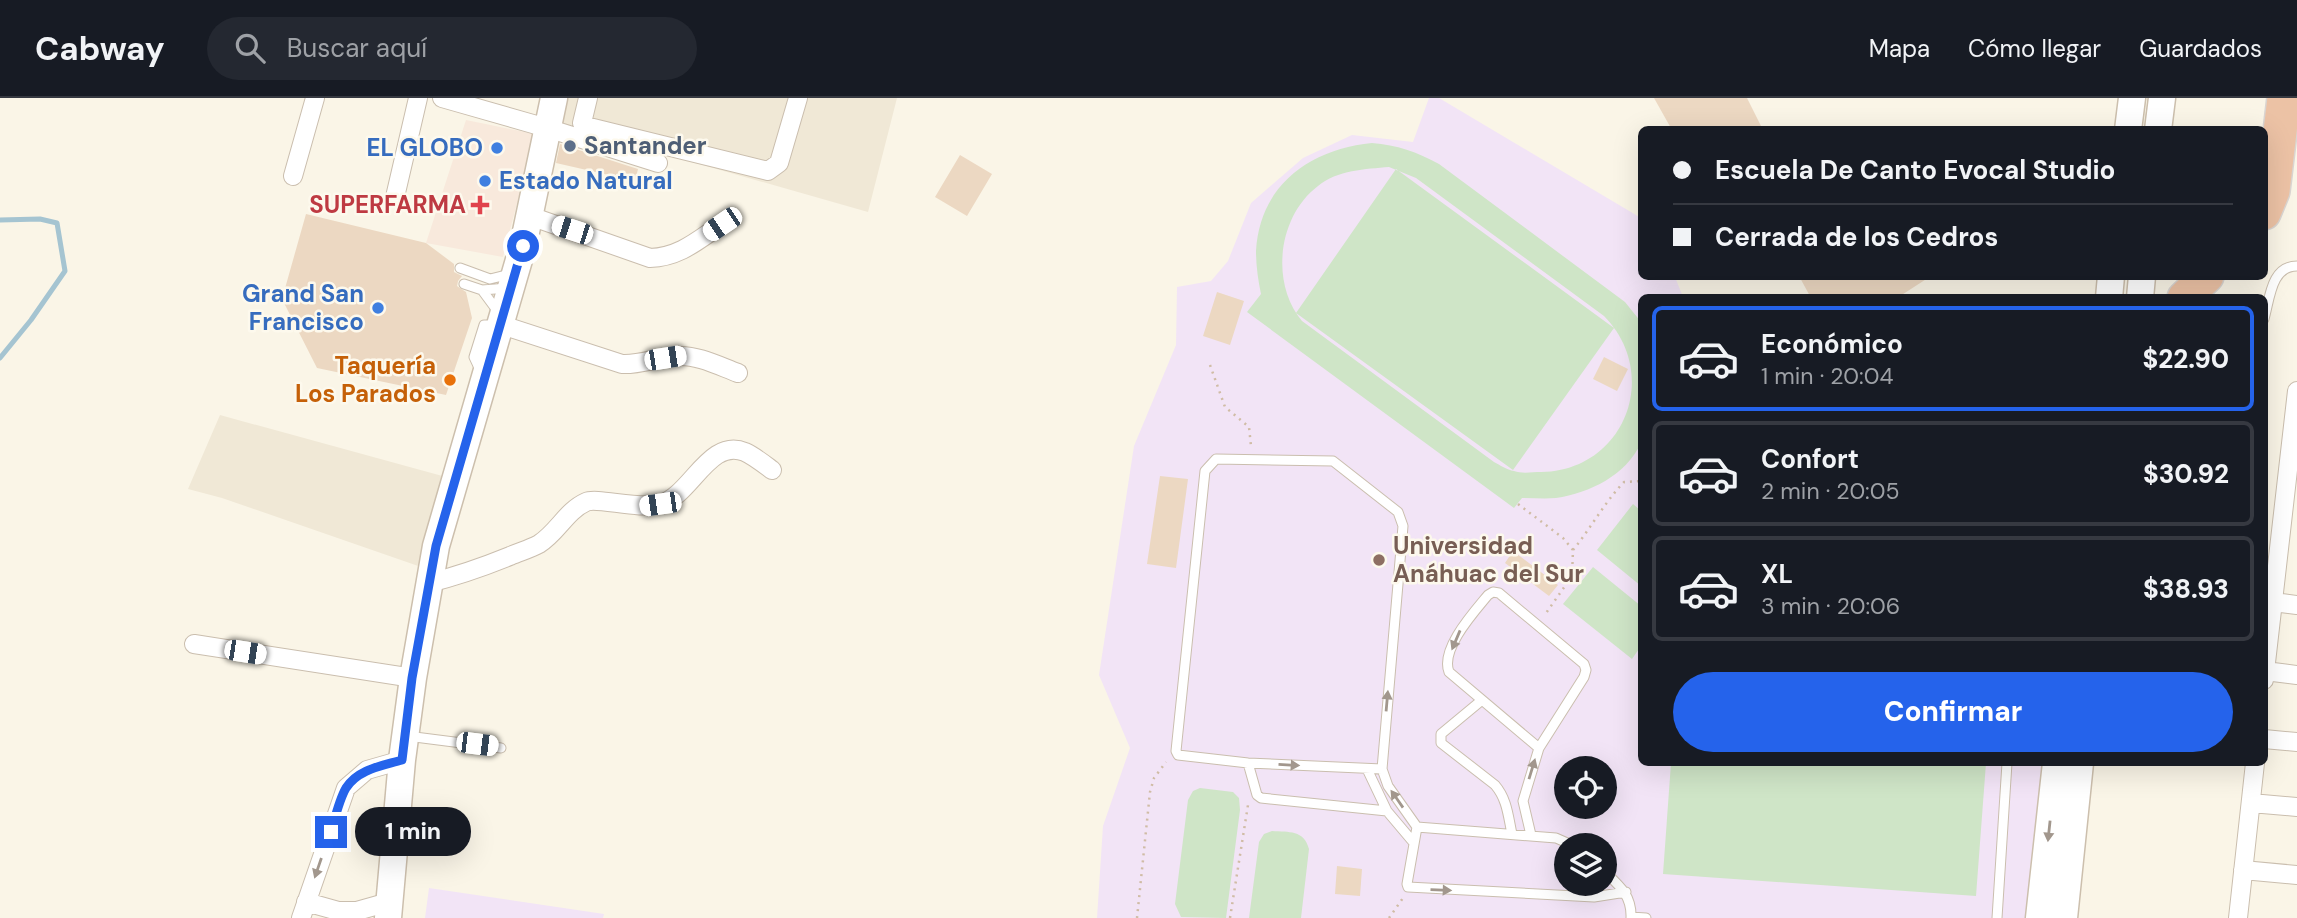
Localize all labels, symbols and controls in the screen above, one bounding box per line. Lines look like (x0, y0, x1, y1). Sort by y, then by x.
search box (207, 17, 697, 80)
text: Cabway (35, 27, 165, 70)
icon: search (231, 29, 269, 67)
text: Buscar aquí (287, 31, 427, 65)
text: Mapa (1869, 33, 1930, 64)
text: Cómo llegar (1968, 33, 2101, 64)
text: Guardados (2139, 33, 2262, 64)
place label: Santander (584, 130, 707, 161)
place label: EL GLOBO (366, 132, 483, 163)
marker: Santander (562, 138, 578, 154)
marker: EL GLOBO (489, 140, 505, 156)
text: Escuela De Canto Evocal Studio (1715, 153, 2115, 187)
place label: Estado Natural (499, 165, 673, 196)
marker: Estado Natural (477, 173, 493, 189)
place label: SUPERFARMA (309, 189, 466, 220)
marker: SUPERFARMA (472, 197, 488, 213)
car (699, 204, 746, 244)
car (549, 214, 596, 246)
text: Cerrada de los Cedros (1715, 220, 1998, 254)
route start (507, 230, 539, 262)
place label: Grand San Francisco (242, 278, 364, 337)
marker: Grand San Francisco (370, 300, 386, 316)
icon: car (1677, 327, 1740, 390)
text: Económico (1761, 327, 1903, 361)
text: $22.90 (2142, 342, 2229, 376)
car (643, 344, 688, 372)
place label: Taquería Los Parados (295, 350, 436, 409)
text: 1 min · 20:04 (1761, 361, 1893, 391)
marker: Taquería Los Parados (442, 372, 458, 388)
icon: car (1677, 442, 1740, 505)
text: Confort (1761, 442, 1859, 476)
text: $30.92 (2143, 457, 2229, 491)
text: 2 min · 20:05 (1761, 476, 1900, 506)
car (638, 491, 683, 517)
place label: Universidad Anáhuac del Sur (1393, 530, 1584, 589)
marker: Universidad Anáhuac del Sur (1371, 552, 1387, 568)
icon: car (1677, 557, 1740, 620)
text: XL (1761, 557, 1793, 591)
text: $38.93 (2143, 572, 2229, 606)
text: 3 min · 20:06 (1761, 591, 1900, 621)
one-way arrow (1450, 630, 1461, 651)
car (223, 638, 268, 666)
button: Confirmar (1673, 672, 2233, 752)
one-way arrow (1382, 690, 1393, 712)
car (455, 731, 500, 757)
map controls (1554, 756, 1617, 896)
button: locate (1554, 756, 1617, 819)
one-way arrow (1528, 759, 1538, 780)
one-way arrow (1279, 760, 1301, 771)
one-way arrow (1390, 790, 1404, 808)
callout: 1 min (356, 808, 471, 856)
route end (315, 816, 347, 848)
text: 1 min (385, 816, 441, 846)
one-way arrow (2043, 820, 2054, 842)
button: layers (1554, 833, 1617, 896)
one-way arrow (312, 858, 323, 879)
one-way arrow (1431, 885, 1453, 896)

